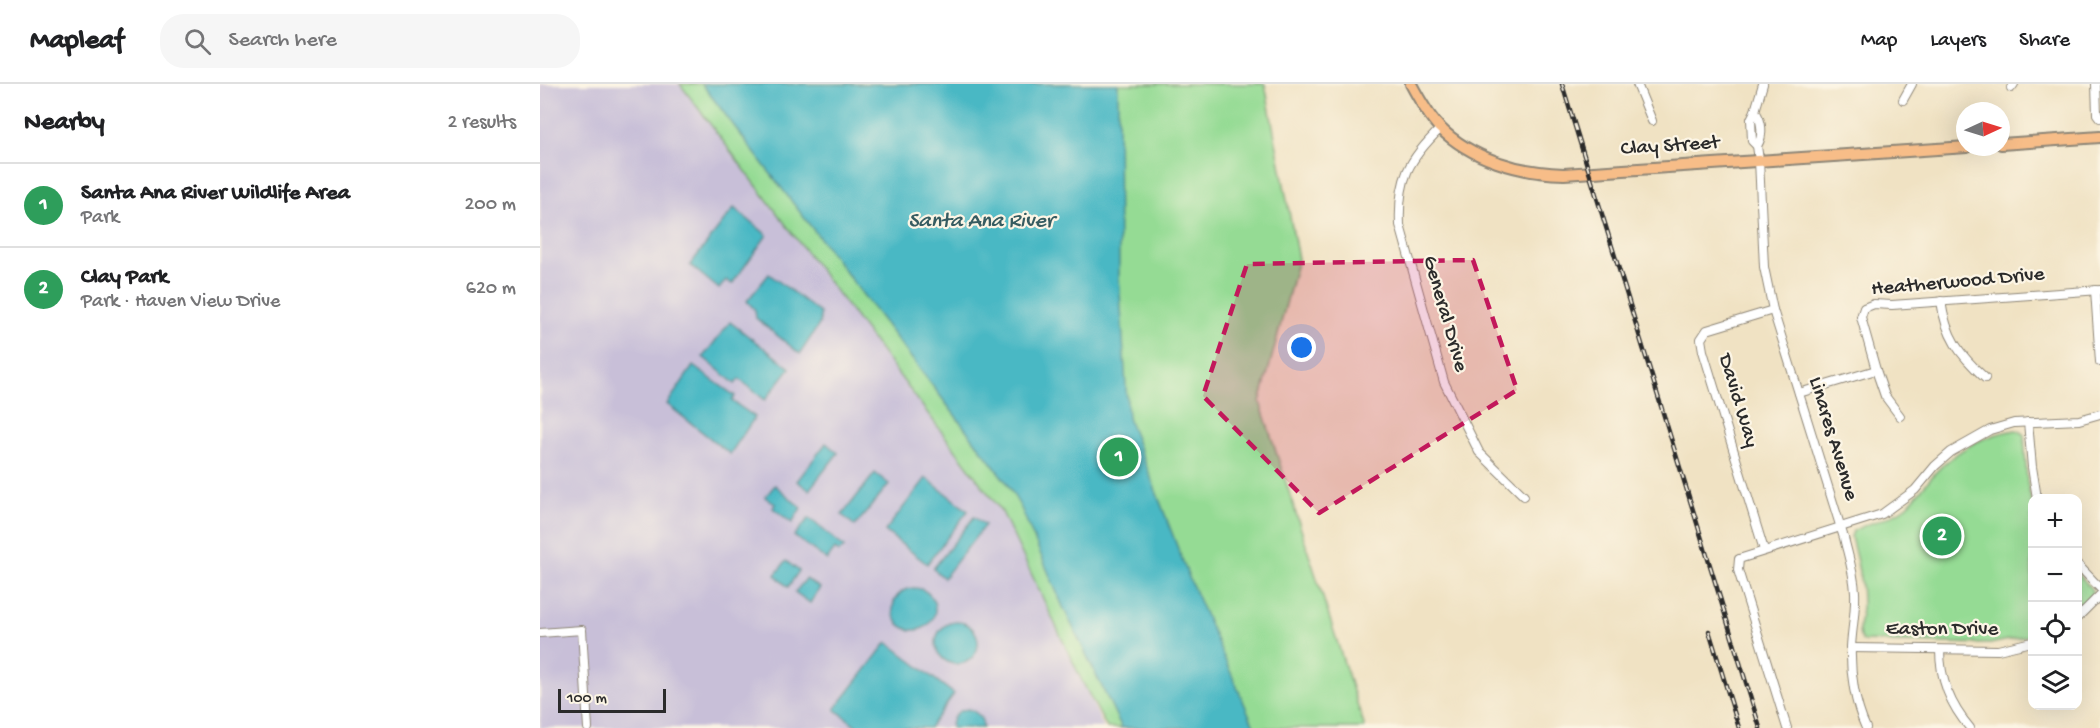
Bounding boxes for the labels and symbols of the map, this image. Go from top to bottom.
north arrow [1956,102,2010,156]
street label: Clay Street [1620,131,1723,163]
water label: Santa Ana River [908,209,1058,235]
street label: General Drive [1416,253,1473,376]
street label: Heatherwood Drive [1870,263,2047,303]
your location [1287,333,1316,362]
street label: David Way [1710,349,1763,451]
street label: Linares Avenue [1801,374,1863,505]
pin: 1 [1100,434,1138,479]
pin: 2 [1922,514,1962,558]
street label: Easton Drive [1886,618,1999,643]
scale bar [558,686,666,714]

